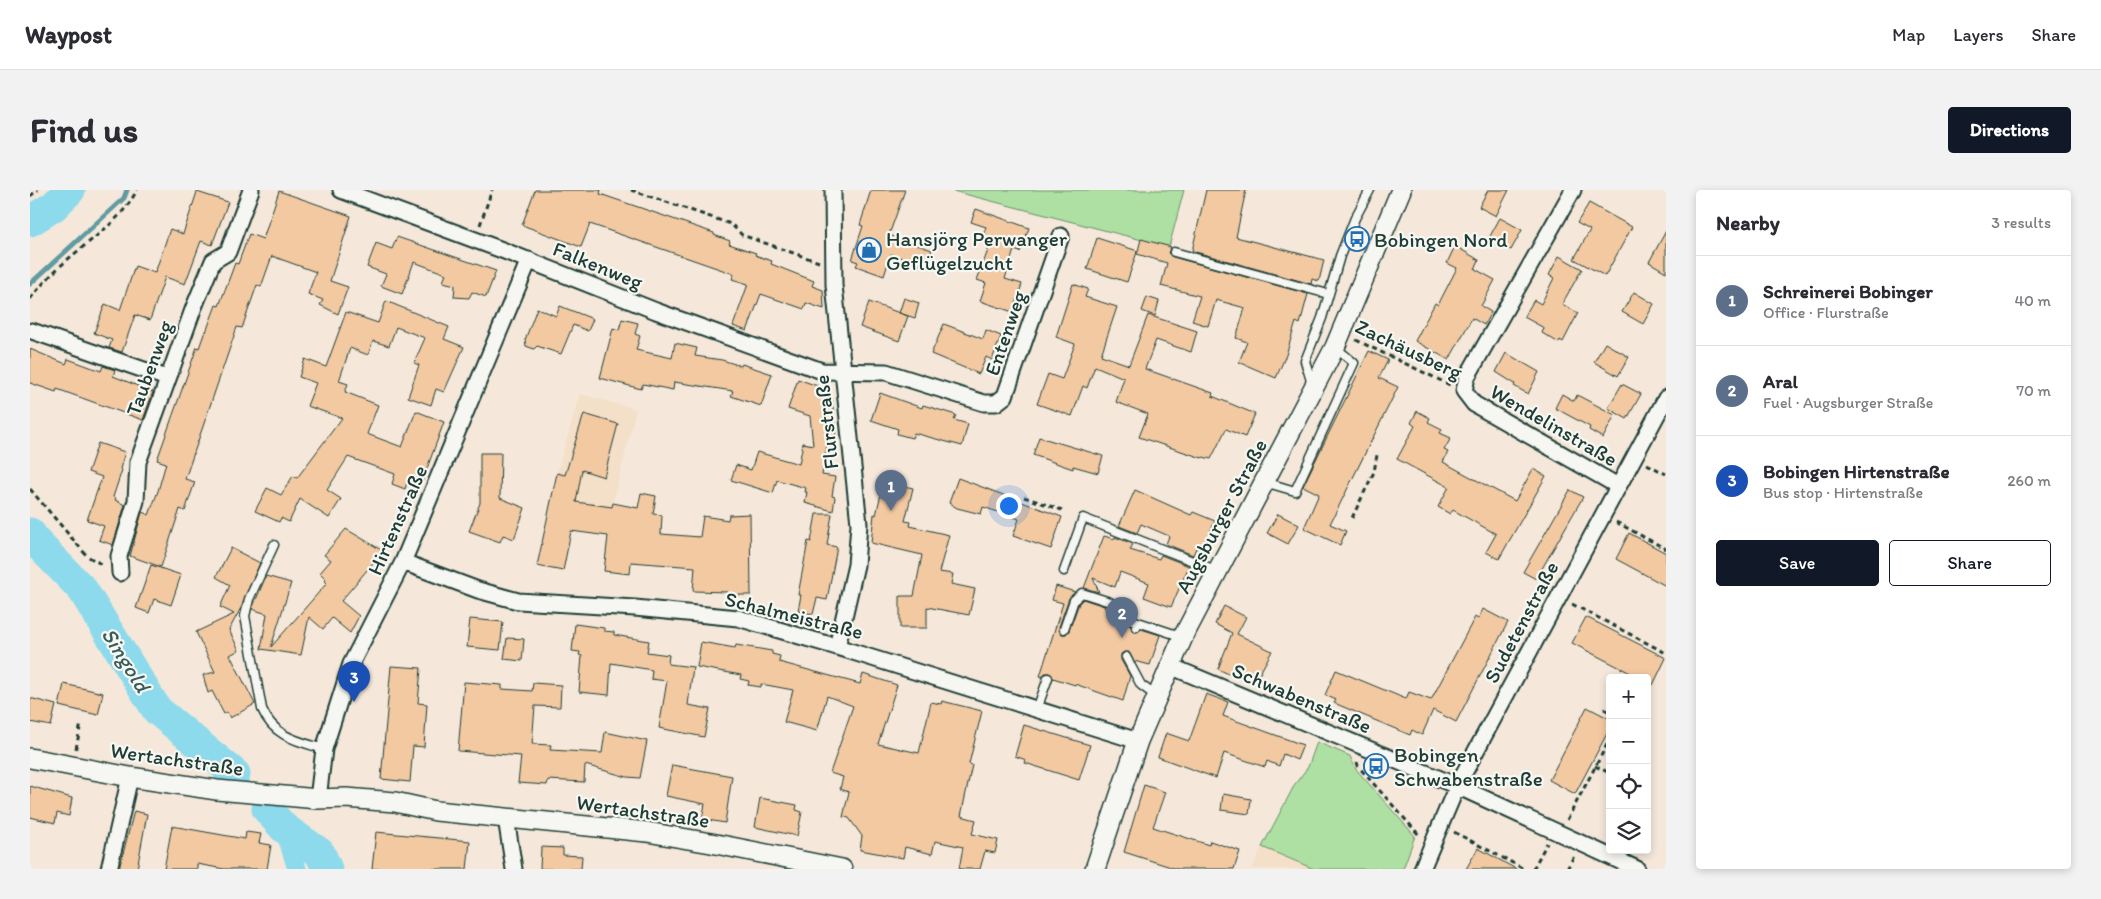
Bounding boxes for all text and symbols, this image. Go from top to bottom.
text: Waypost [25,20,112,49]
text: Map [1892,24,1925,46]
text: Layers [1953,24,2003,46]
text: Share [2031,24,2076,46]
button: Directions [1948,107,2071,153]
text: Find us [30,109,138,151]
text: Nearby [1716,210,1780,235]
text: 3 results [1991,213,2051,232]
place label: Hansjörg Perwanger Geflügelzucht [886,226,1068,275]
bus stop icon: Bobingen Nord [1344,226,1370,252]
place label: Bobingen Nord [1374,227,1508,252]
street label: Falkenweg [549,236,647,294]
shop icon: Hansjörg Perwanger Geflügelzucht [856,237,882,263]
text: Schreinerei Bobinger [1763,280,1933,303]
street label: Entenweg [979,287,1031,379]
text: 1 [1728,291,1736,310]
text: 40 m [2014,291,2051,310]
text: Office · Flurstraße [1763,303,1889,322]
street label: Zachäusberg [1352,313,1467,385]
street label: Taubenweg [120,317,178,419]
text: Aral [1763,370,1798,393]
street label: Flurstraße [809,374,843,470]
street label: Wendelinstraße [1486,378,1622,472]
text: 2 [1728,381,1736,400]
text: 70 m [2016,381,2051,400]
text: Fuel · Augsburger Straße [1763,393,1933,412]
street label: Augsburger Straße [1170,435,1272,597]
text: Bobingen Hirtenstraße [1763,460,1950,483]
street label: Hirtenstraße [362,461,432,579]
pin: 1 [875,470,907,511]
text: 3 [1728,471,1736,490]
text: 260 m [2007,471,2051,490]
text: Bus stop · Hirtenstraße [1763,483,1923,502]
your location [996,493,1022,519]
button: Save [1716,540,1879,586]
button: Share [1889,540,2051,586]
street label: Sudetenstraße [1478,557,1564,687]
street label: Schalmeistraße [722,586,866,644]
pin: 2 [1106,597,1138,638]
water label: Singold [96,623,157,699]
street label: Schwabenstraße [1229,657,1375,739]
pin: 3 [338,661,370,702]
map controls [1606,674,1651,854]
button: + [1606,674,1651,719]
button: − [1606,719,1651,764]
street label: Wertachstraße [109,737,245,781]
place label: Bobingen Schwabenstraße [1394,742,1543,791]
bus stop icon: Bobingen Schwabenstraße [1363,753,1389,779]
button: locate [1606,764,1651,809]
street label: Wertachstraße [575,789,711,833]
button: layers [1606,809,1651,854]

